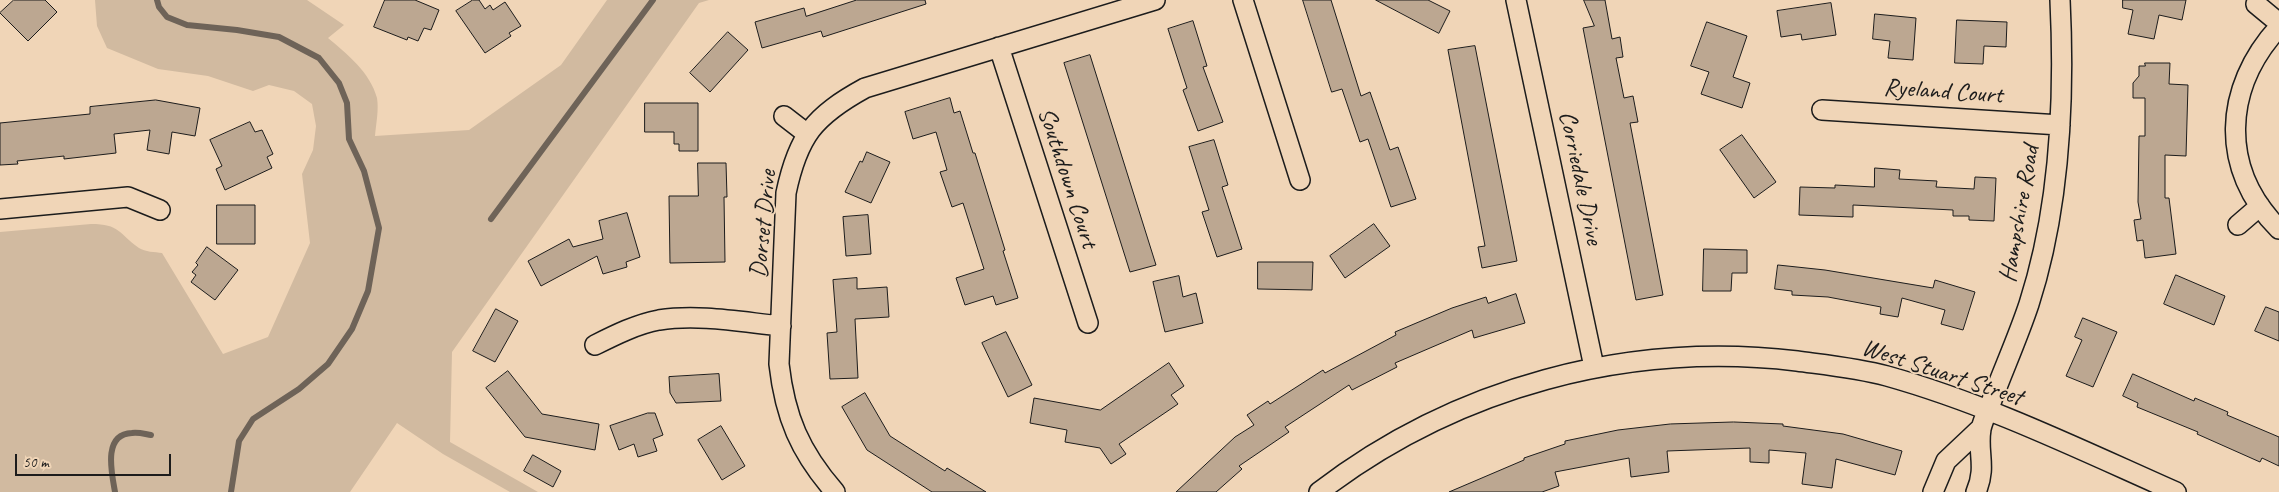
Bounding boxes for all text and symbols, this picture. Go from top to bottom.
street label: Ryeland Court [1883,73,2003,111]
street label: Southdown Court [1030,104,1104,252]
street label: Corriedale Drive [1551,109,1609,247]
street label: Hampshire Road [1993,143,2047,285]
street label: Dorset Drive [744,169,784,279]
street label: West Stuart Street [1858,333,2026,413]
scale bar [18,444,174,476]
text: 50 m [23,453,49,472]

